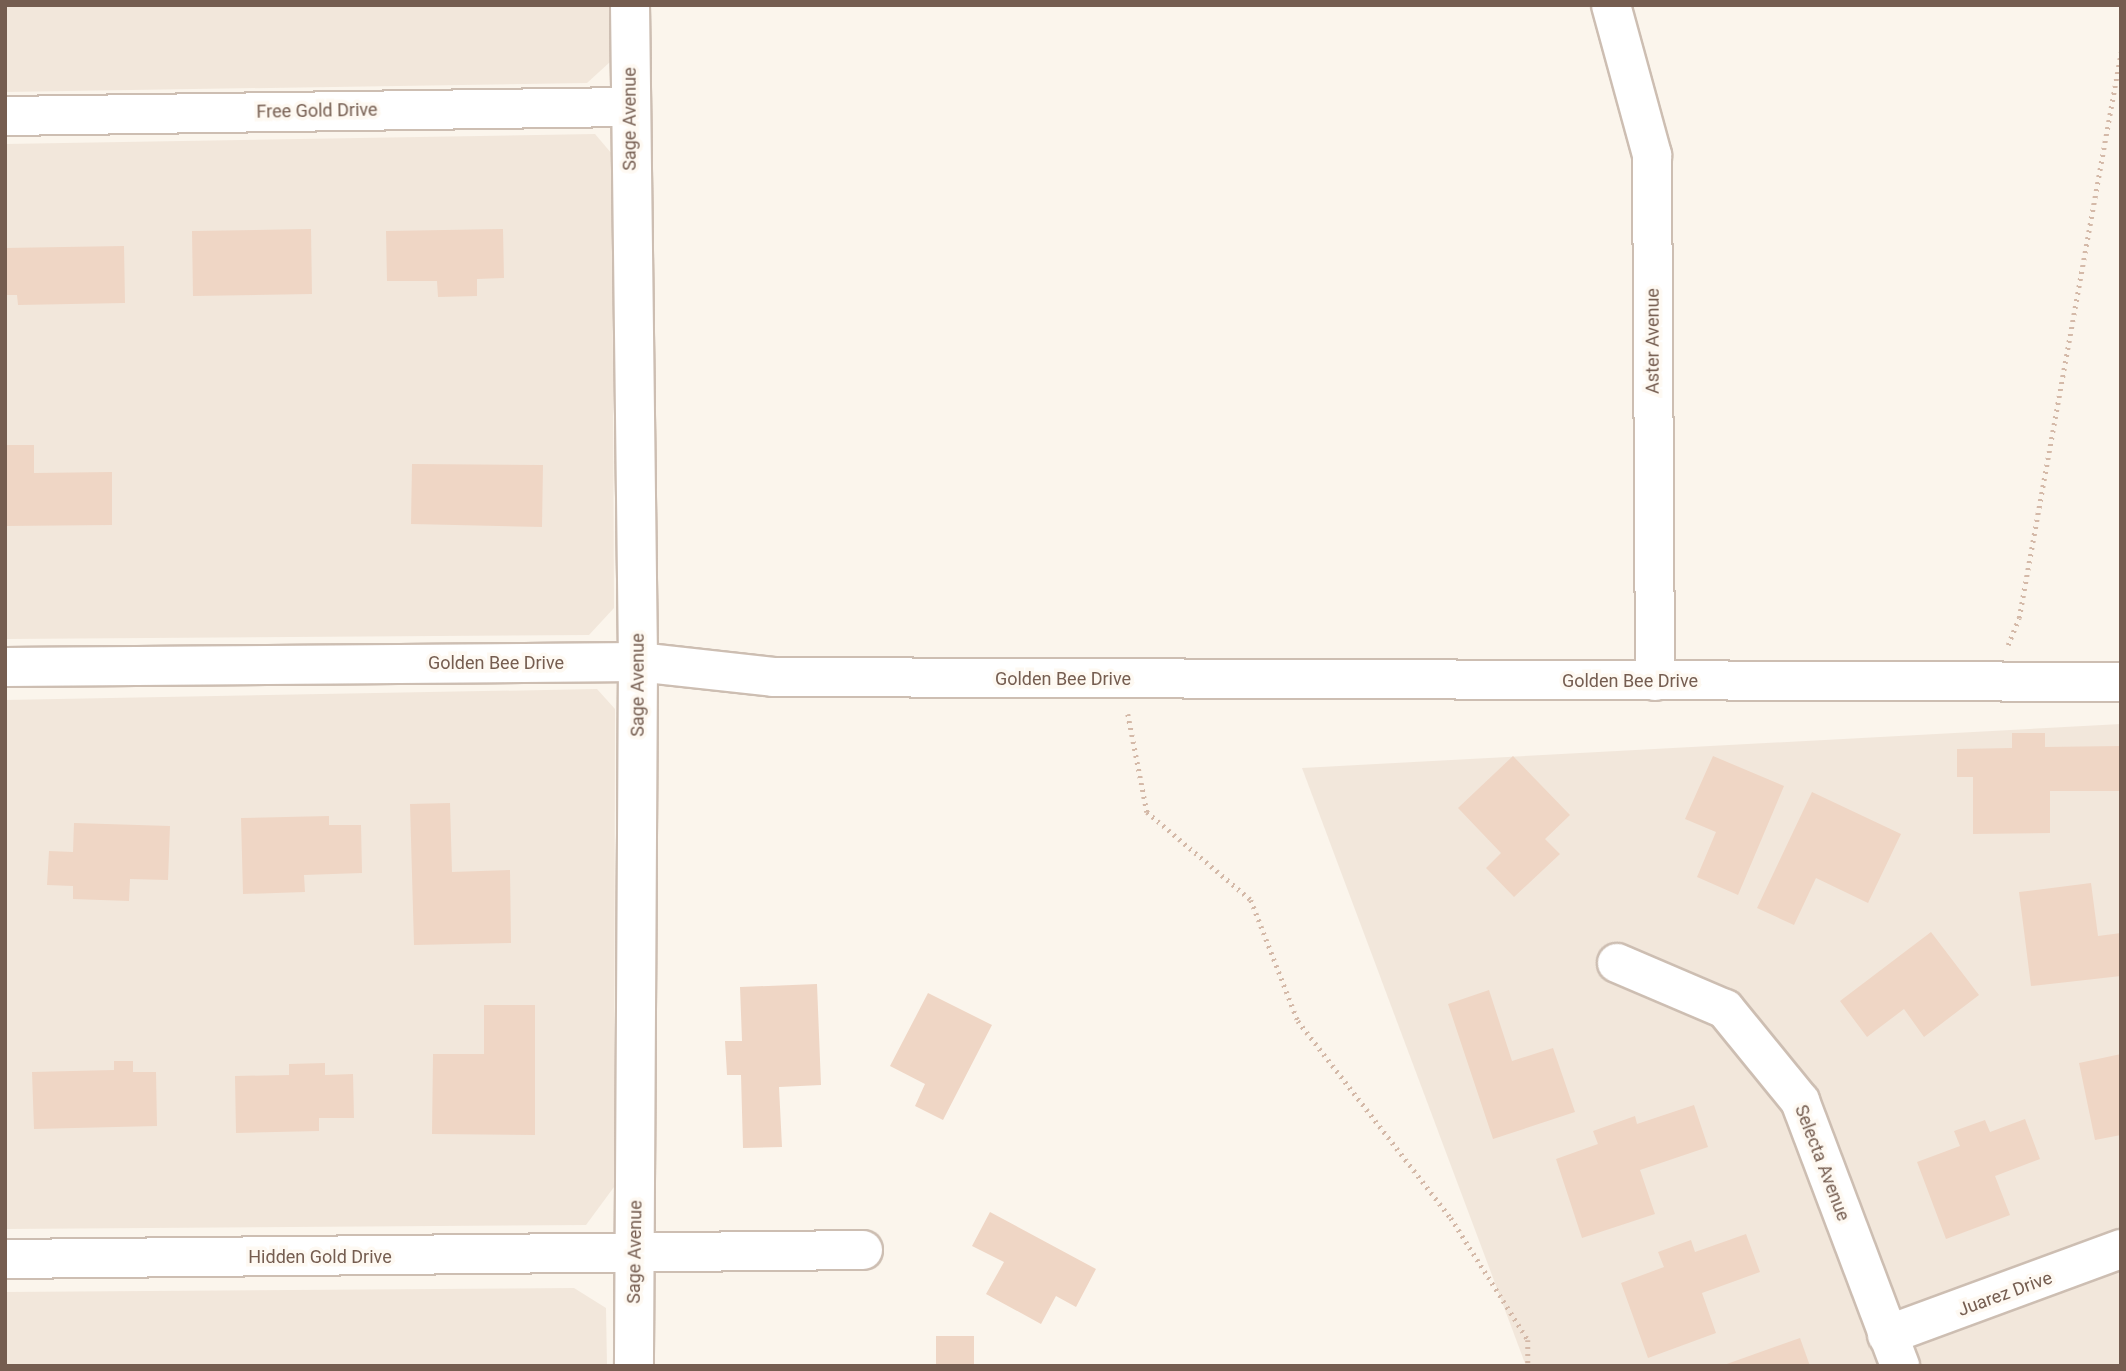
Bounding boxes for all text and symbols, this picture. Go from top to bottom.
street label: Sage Avenue [619,67,641,171]
street label: Free Gold Drive [256,99,378,123]
street label: Aster Avenue [1642,288,1664,394]
street label: Sage Avenue [627,633,649,737]
street label: Golden Bee Drive [428,652,564,674]
street label: Golden Bee Drive [995,668,1131,690]
street label: Golden Bee Drive [1562,670,1698,692]
street label: Selecta Avenue [1790,1102,1854,1224]
street label: Sage Avenue [623,1200,647,1304]
street label: Hidden Gold Drive [248,1246,392,1268]
street label: Juarez Drive [1955,1267,2055,1321]

